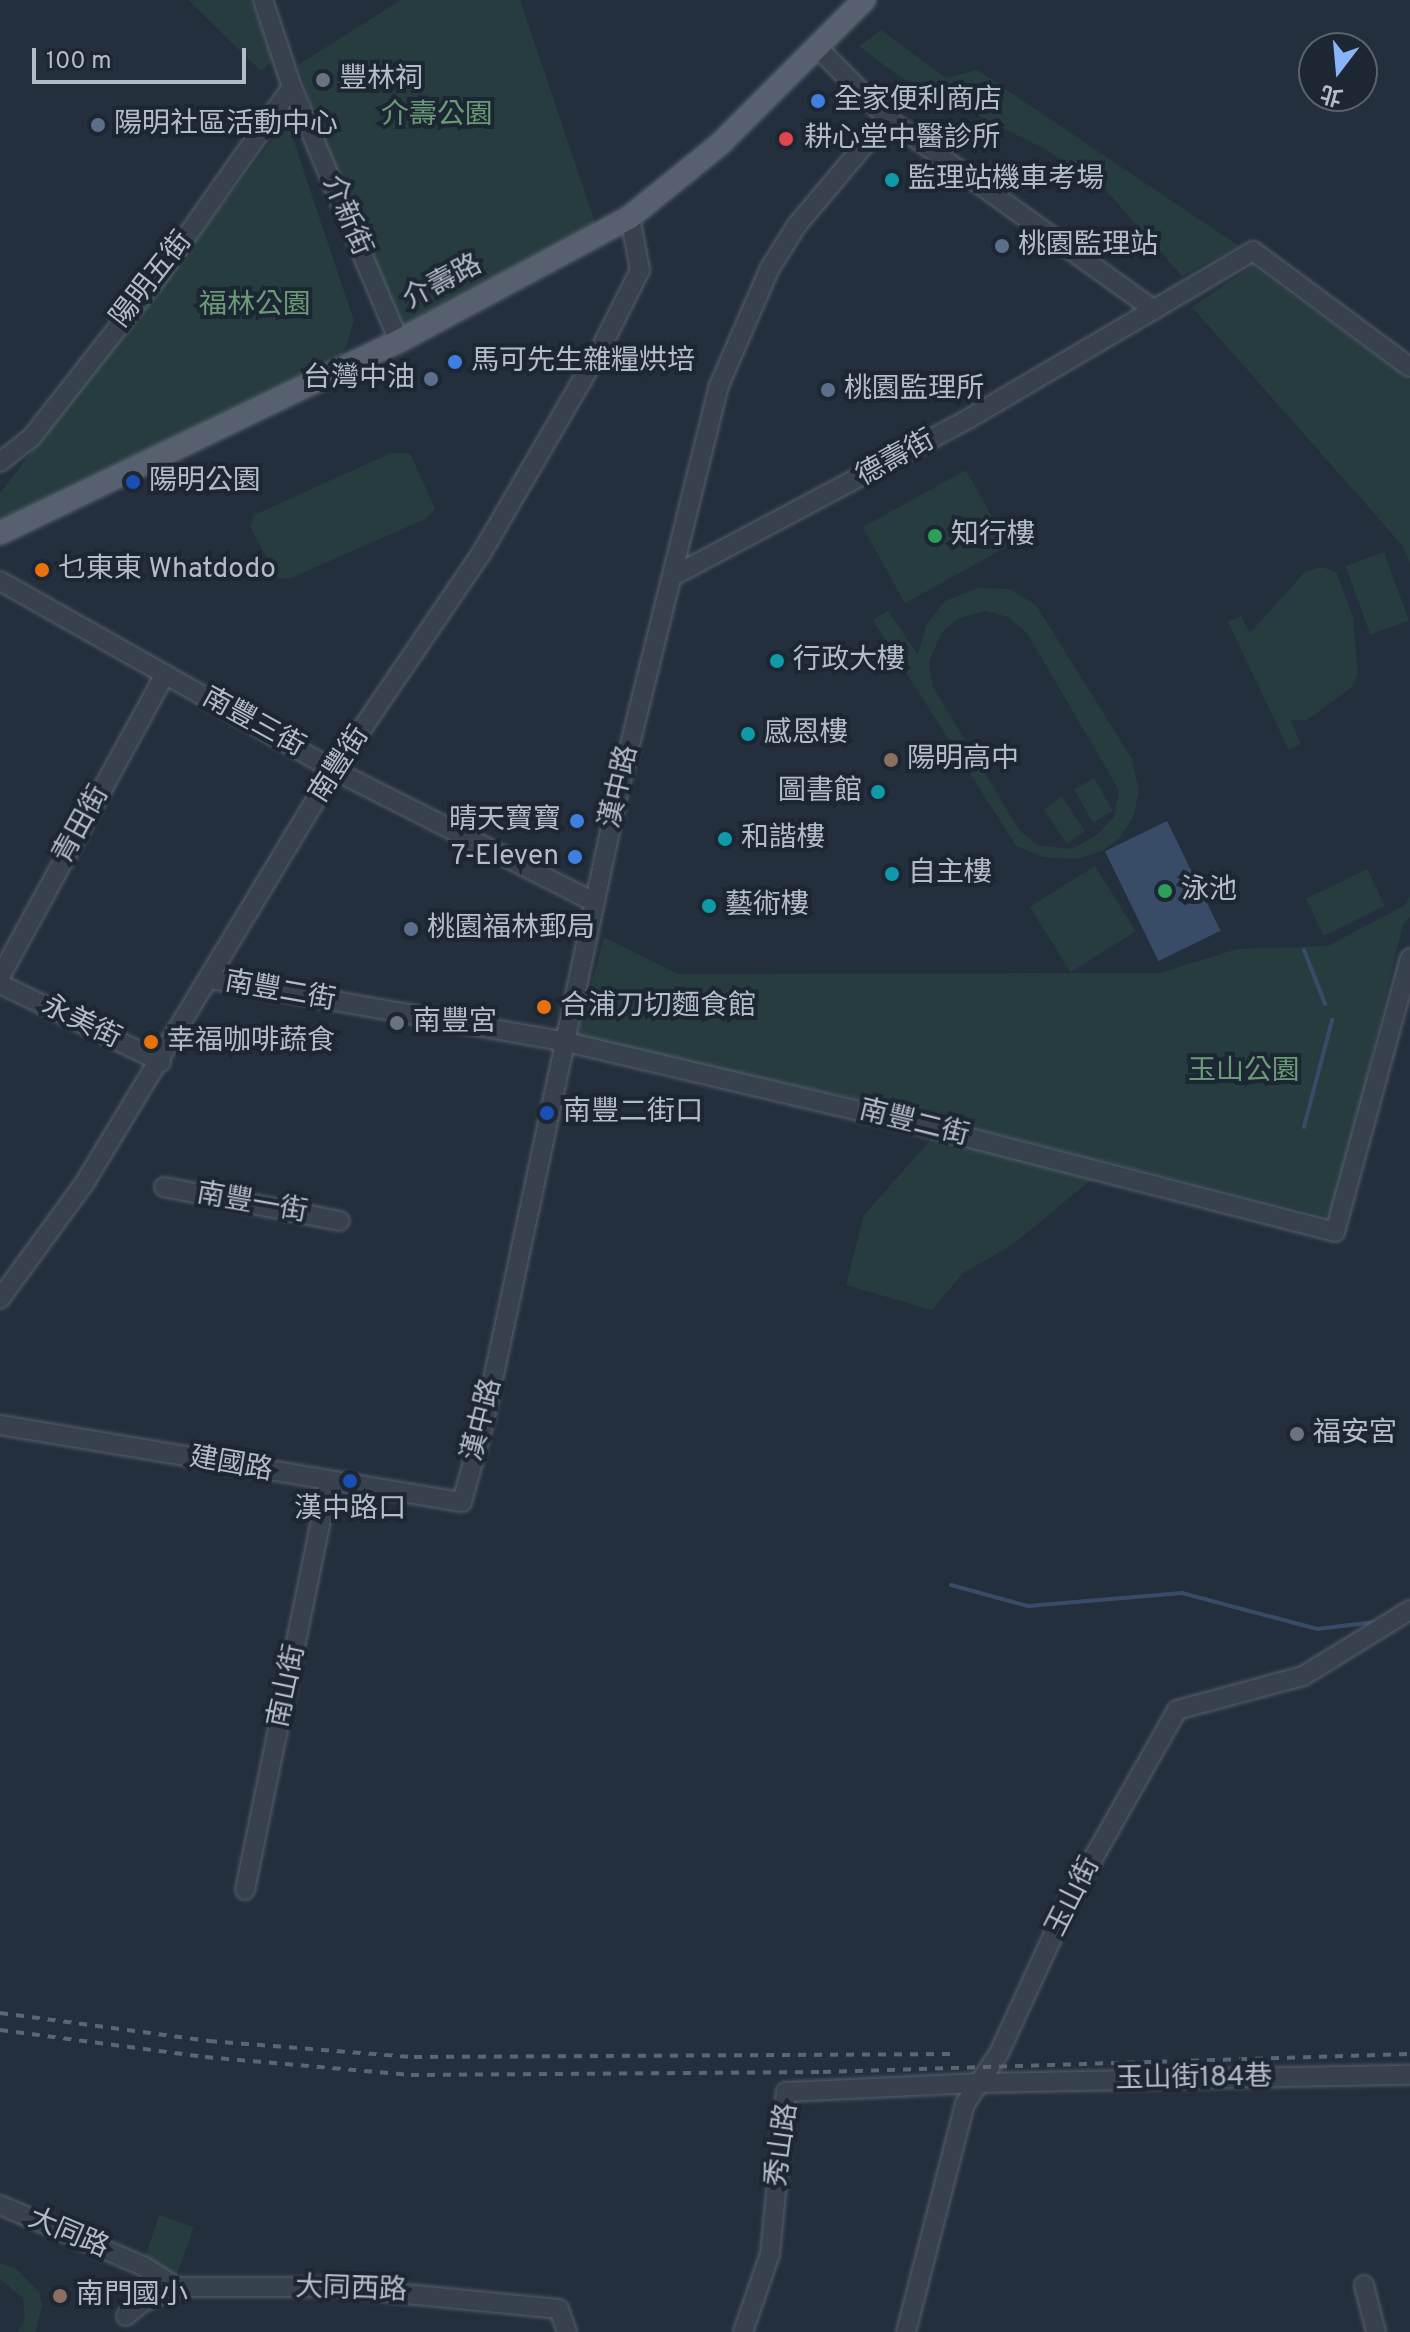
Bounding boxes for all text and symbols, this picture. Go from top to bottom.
scale bar [36,32,250,82]
north arrow [1298,32,1378,112]
text: 100 m [46,47,112,77]
place label: 豐林祠 [339,63,423,97]
marker: 豐林祠 [314,71,332,89]
text: 北 [1318,78,1346,110]
place label: 全家便利商店 [834,84,1002,118]
marker: 全家便利商店 [809,92,827,110]
park label: 介壽公園 [381,99,493,133]
place label: 陽明社區活動中心 [114,108,338,142]
marker: 陽明社區活動中心 [89,116,107,134]
place label: 耕心堂中醫診所 [804,122,1000,156]
marker: 耕心堂中醫診所 [775,128,797,150]
place label: 監理站機車考場 [908,163,1104,197]
street label: 介新街 [314,171,378,261]
marker: 監理站機車考場 [883,171,901,189]
street label: 陽明五街 [104,226,200,334]
place label: 桃園監理站 [1018,229,1158,263]
marker: 桃園監理站 [993,237,1011,255]
street label: 介壽路 [398,248,488,318]
park label: 福林公園 [199,289,311,323]
place label: 馬可先生雜糧烘培 [471,345,695,379]
marker: 馬可先生雜糧烘培 [446,353,464,371]
place label: 台灣中油 [303,362,415,396]
marker: 台灣中油 [422,370,440,388]
place label: 桃園監理所 [844,373,984,407]
marker: 桃園監理所 [819,381,837,399]
street label: 德壽街 [851,424,941,494]
place label: 陽明公園 [149,465,261,499]
marker: 陽明公園 [124,473,142,491]
place label: 知行樓 [951,519,1035,553]
marker: 知行樓 [926,527,944,545]
place label: 乜東東 Whatdodo [58,553,276,587]
marker: 乜東東 Whatdodo [33,561,51,579]
place label: 行政大樓 [793,644,905,678]
marker: 行政大樓 [768,652,786,670]
street label: 南豐三街 [196,681,310,765]
place label: 感恩樓 [764,717,848,751]
street label: 南豐街 [303,721,377,809]
marker: 感恩樓 [739,725,757,743]
street label: 漢中路 [594,742,646,832]
place label: 陽明高中 [907,743,1019,777]
marker: 陽明高中 [882,751,900,769]
place label: 圖書館 [778,775,862,809]
street label: 青田街 [47,780,117,870]
marker: 圖書館 [869,783,887,801]
place label: 晴天寶寶 [449,804,561,838]
marker: 晴天寶寶 [568,812,586,830]
place label: 和諧樓 [741,822,825,856]
marker: 和諧樓 [716,830,734,848]
place label: 7-Eleven [451,840,559,874]
marker: 7-Eleven [566,848,584,866]
place label: 自主樓 [908,857,992,891]
marker: 自主樓 [883,865,901,883]
place label: 泳池 [1181,874,1237,908]
marker: 泳池 [1156,882,1174,900]
place label: 藝術樓 [725,889,809,923]
marker: 藝術樓 [700,897,718,915]
place label: 桃園福林郵局 [427,912,595,946]
marker: 桃園福林郵局 [402,920,420,938]
street label: 南豐二街 [222,966,338,1018]
street label: 永美街 [36,989,126,1057]
place label: 合浦刀切麵食館 [560,990,756,1024]
marker: 合浦刀切麵食館 [535,998,553,1016]
place label: 南豐宮 [413,1006,497,1040]
marker: 南豐宮 [388,1014,406,1032]
place label: 幸福咖啡蔬食 [167,1025,335,1059]
marker: 幸福咖啡蔬食 [142,1033,160,1051]
park label: 玉山公園 [1188,1055,1300,1089]
street label: 南豐二街 [856,1094,972,1154]
place label: 南豐二街口 [563,1096,703,1130]
marker: 南豐二街口 [538,1104,556,1122]
street label: 南豐一街 [194,1178,310,1230]
street label: 漢中路 [457,1375,509,1465]
place label: 福安宮 [1313,1417,1397,1451]
marker: 福安宮 [1288,1425,1306,1443]
street label: 建國路 [187,1441,275,1489]
marker: 漢中路口 [341,1472,359,1490]
place label: 漢中路口 [294,1493,406,1527]
street label: 南山街 [263,1641,313,1731]
street label: 玉山街 [1040,1852,1108,1942]
street label: 玉山街184巷 [1115,2061,1273,2097]
street label: 秀山路 [761,2101,805,2189]
street label: 大同路 [23,2202,113,2266]
street label: 大同西路 [294,2271,408,2309]
place label: 南門國小 [76,2279,188,2313]
marker: 南門國小 [51,2287,69,2305]

